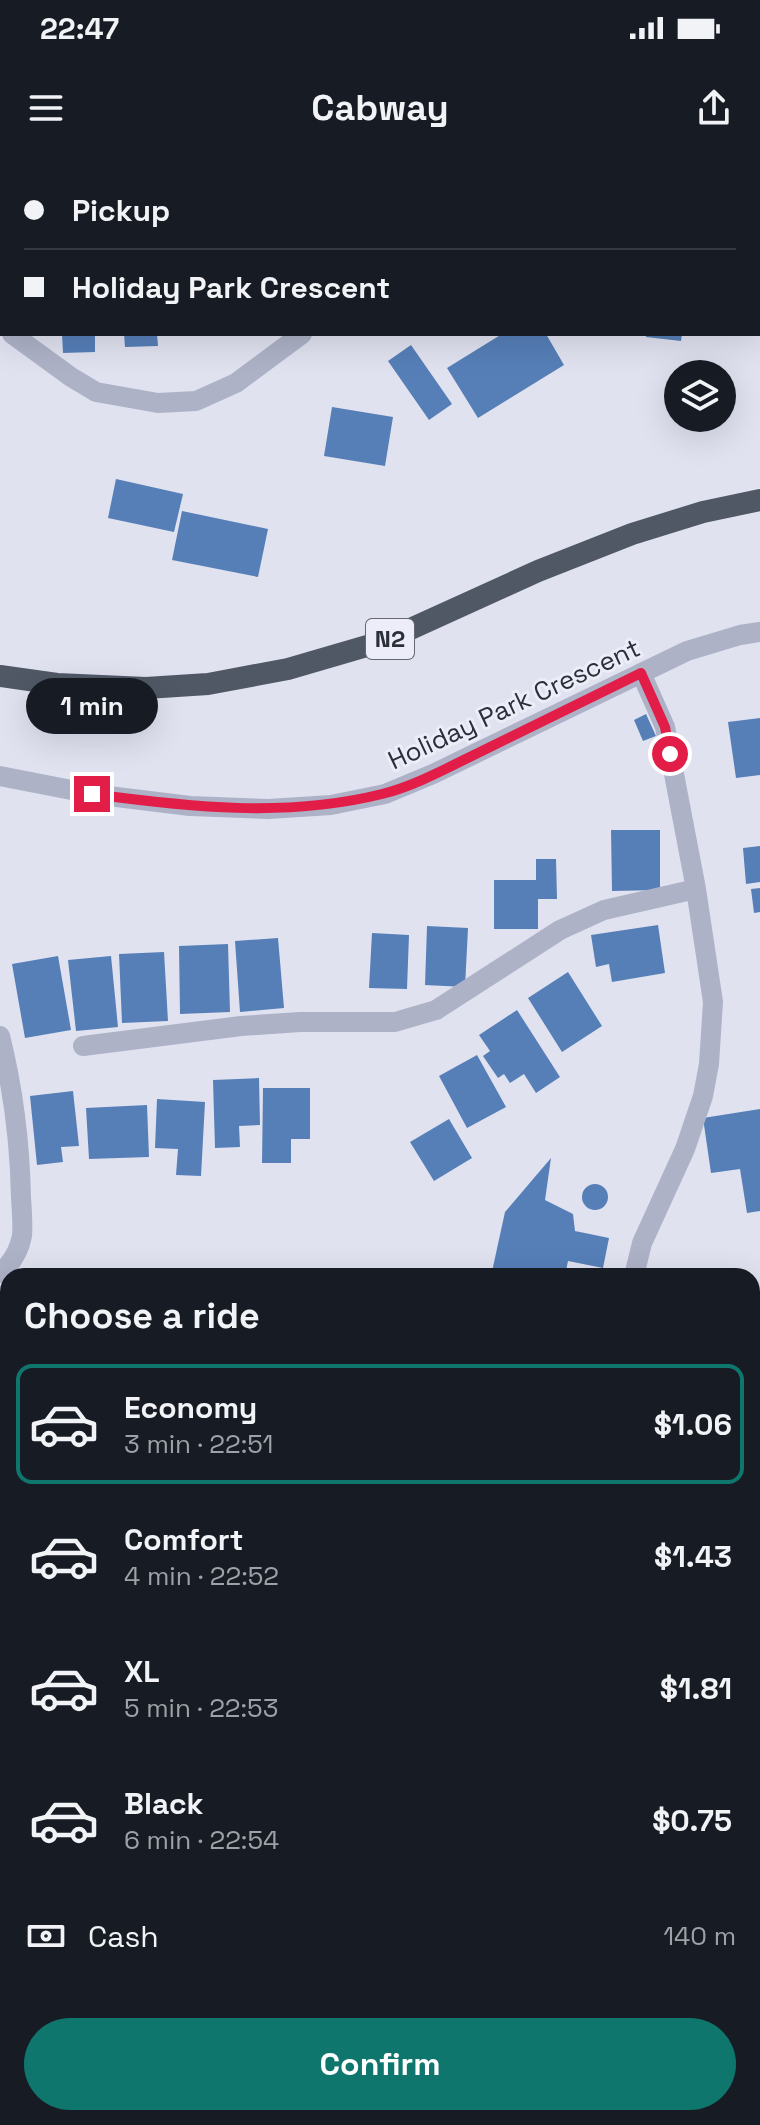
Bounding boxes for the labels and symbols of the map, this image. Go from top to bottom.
road number: N2 [366,619,414,659]
street label: Holiday Park Crescent [383,631,645,777]
callout: 1 min [26,678,158,734]
route start [652,736,688,772]
route end [74,776,110,812]

